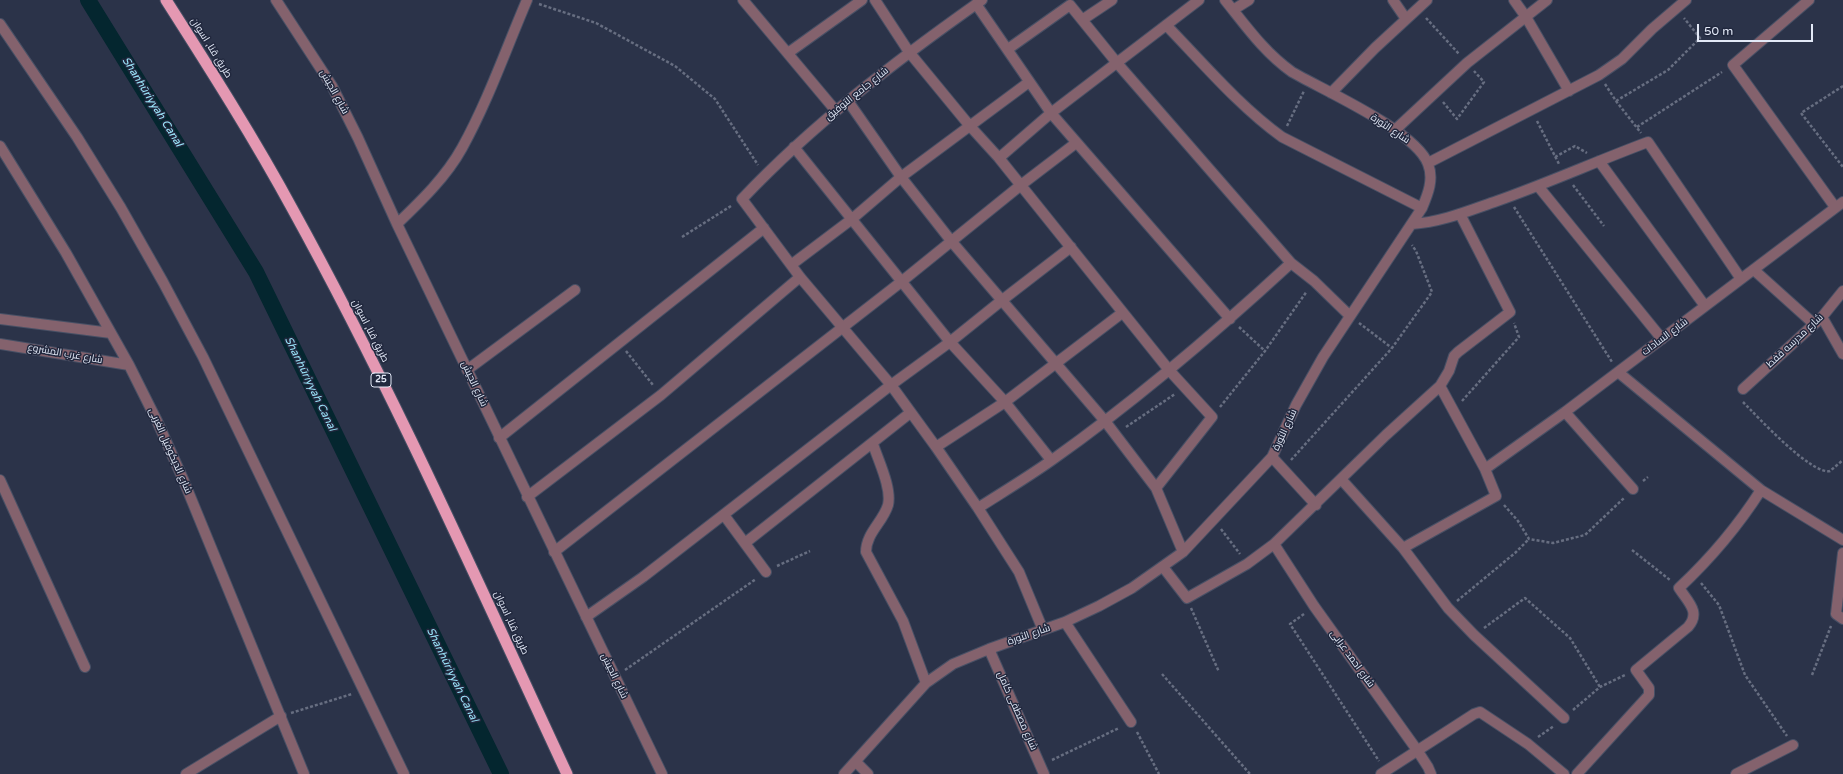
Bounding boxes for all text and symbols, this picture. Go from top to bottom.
street label: طريق قنا, اسوان [188,16,234,80]
scale bar [1699,16,1815,42]
text: 50 m [1704,24,1733,38]
water label: Shanhūriyyah Canal [119,55,185,149]
street label: شارع جامع التوفيق [823,65,891,123]
street label: شارع الجيش [317,68,351,116]
street label: شارع الثورة [1368,112,1412,146]
street label: طريق قنا, اسوان [349,298,391,364]
street label: شارع مدرسه قفط [1764,312,1826,370]
street label: شارع السادات [1640,316,1690,358]
water label: Shanhūriyyah Canal [281,335,339,433]
street label: شارع غرب المشروع [27,341,103,367]
street label: شارع الجيش [458,359,490,409]
road number: 25 [371,373,391,387]
street label: شارع الديكوفيل الغربى [146,406,194,496]
street label: شارع الثورة [1270,407,1300,453]
street label: طريق قنا, اسوان [491,589,531,657]
street label: شارع الثورة [1006,622,1052,648]
water label: Shanhūriyyah Canal [423,626,481,724]
street label: شارع احمد عرابى [1327,628,1377,690]
street label: شارع الجيش [598,651,630,701]
street label: شارع مصطفى كامل [994,670,1040,752]

